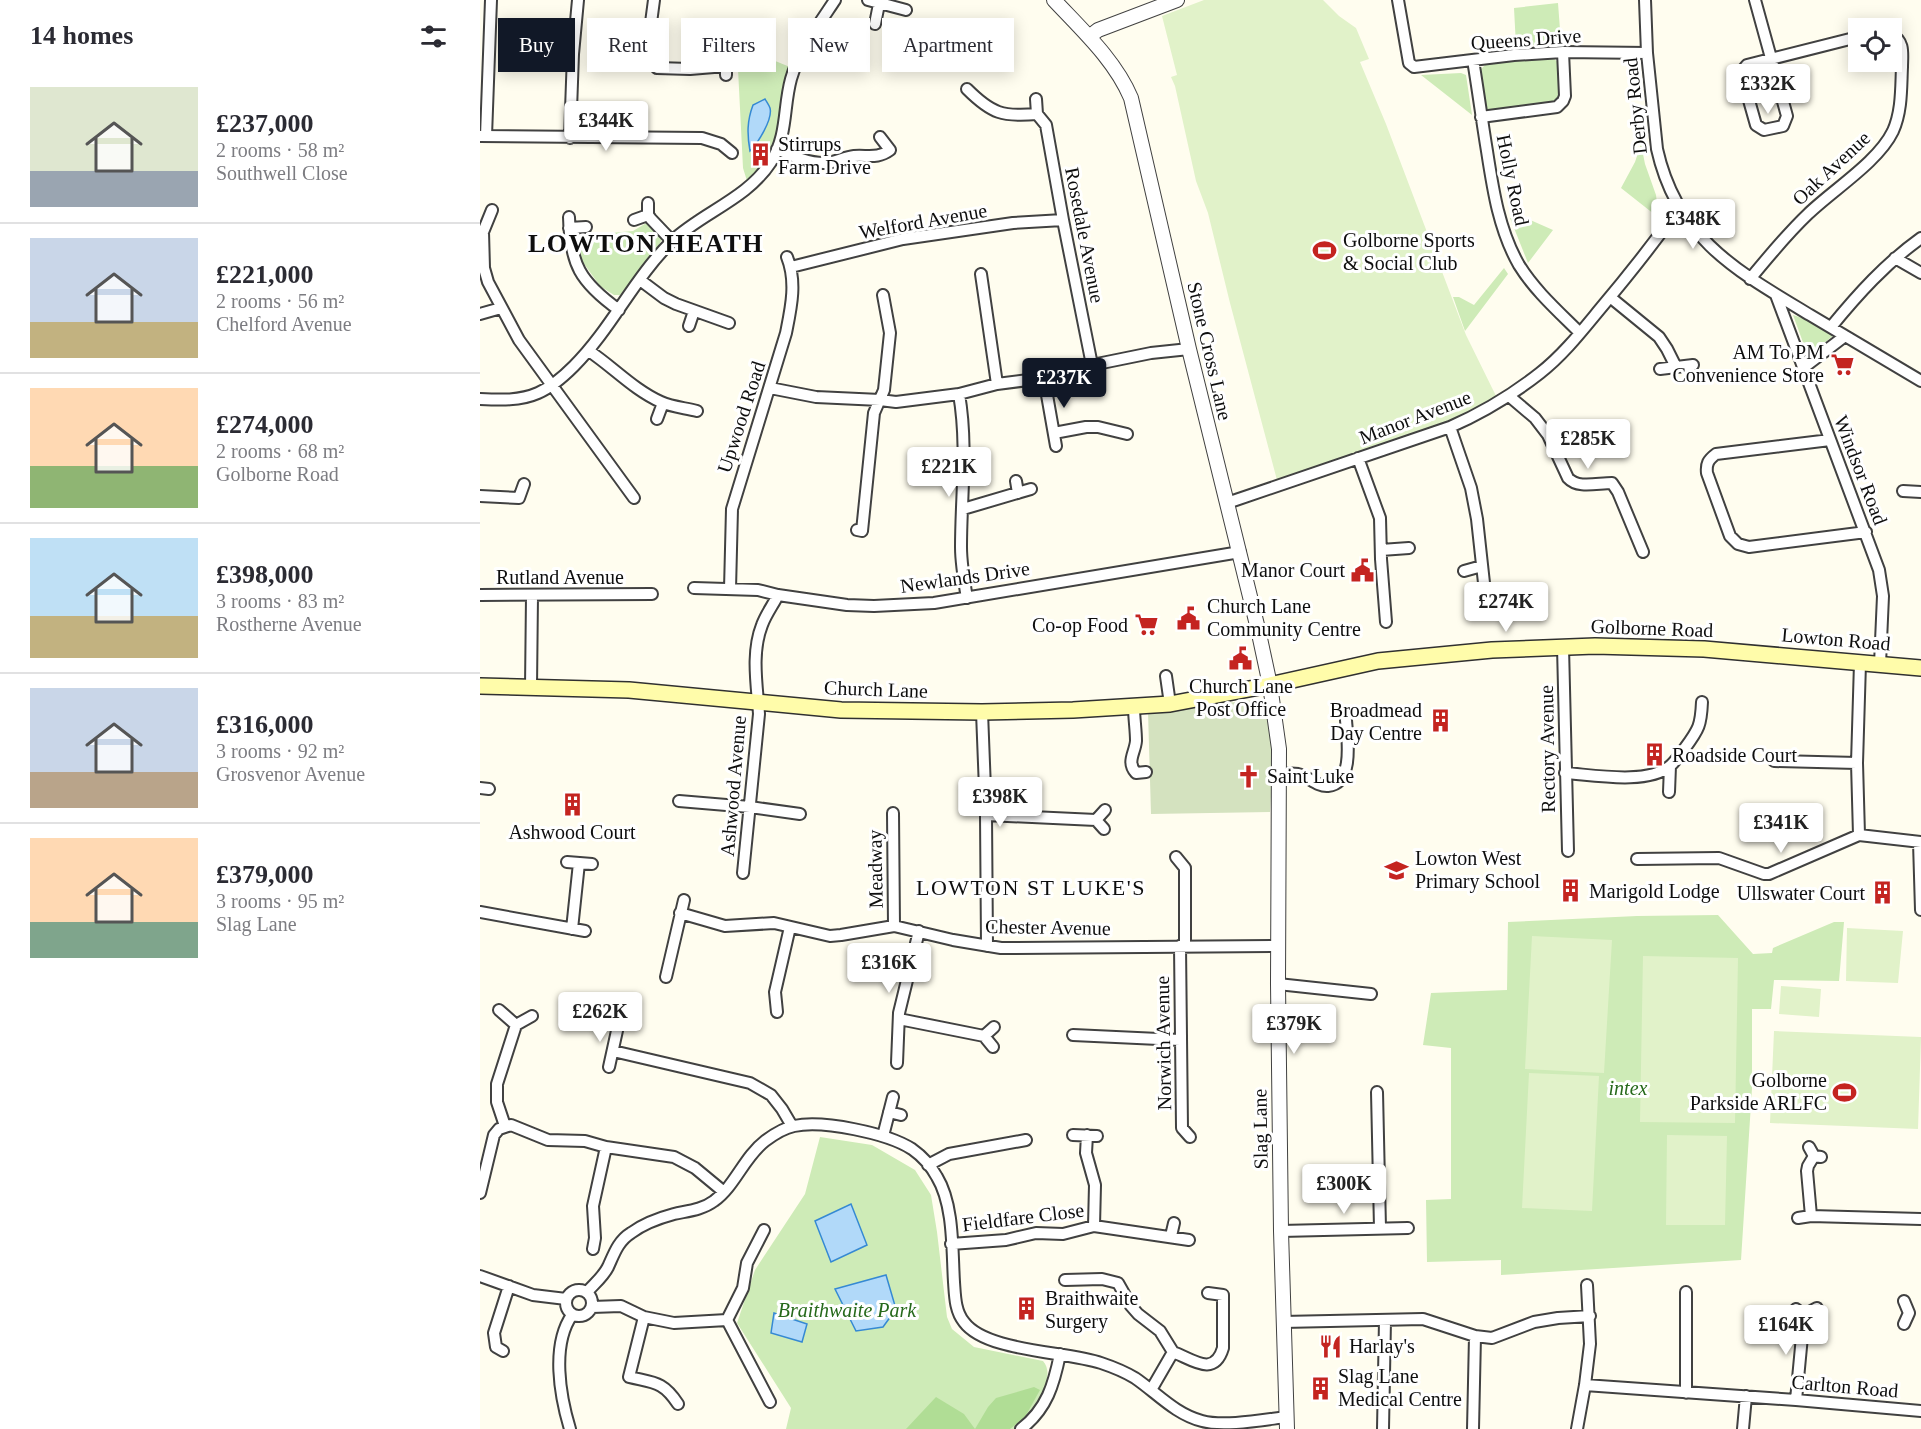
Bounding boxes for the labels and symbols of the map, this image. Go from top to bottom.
street label: Queens Drive [1470,24,1582,54]
street label: Derby Road [1619,56,1652,155]
pin: £332K [1726,64,1810,115]
pin: £344K [564,101,648,152]
street label: Oak Avenue [1788,126,1874,209]
street label: Holly Road [1492,132,1533,228]
place label: Stirrups Farm Drive [778,133,871,178]
building icon: Stirrups Farm Drive [747,142,773,168]
street label: Rosedale Avenue [1061,165,1109,305]
street label: Welford Avenue [857,199,989,243]
pin: £348K [1651,199,1735,250]
district label: LOWTON HEATH [528,229,764,258]
place label: Golborne Sports & Social Club [1343,229,1475,274]
sports icon: Golborne Sports & Social Club [1312,238,1338,264]
street label: Stone Cross Lane [1183,280,1237,422]
place label: AM To PM Convenience Store [1672,341,1824,386]
supermarket icon: AM To PM Convenience Store [1829,351,1855,377]
street label: Upwood Road [713,358,770,476]
pin: £237K [1022,358,1106,409]
street label: Manor Avenue [1356,386,1474,448]
street label: Windsor Road [1830,412,1892,528]
pin: £285K [1546,419,1630,470]
pin: £221K [907,447,991,498]
street label: Newlands Drive [899,557,1031,597]
public building icon: Manor Court [1350,557,1376,583]
place label: Manor Court [1241,559,1345,581]
street label: Rutland Avenue [496,566,624,588]
pin: £274K [1464,582,1548,633]
place label: Church Lane Community Centre [1207,595,1361,641]
public building icon: Church Lane Community Centre [1176,605,1202,631]
supermarket icon: Co-op Food [1133,612,1159,638]
place label: Co-op Food [1032,614,1128,637]
street label: Golborne Road [1590,615,1714,641]
street label: Lowton Road [1781,623,1891,655]
public building icon: Church Lane Post Office [1228,645,1254,671]
place label: Church Lane Post Office [1189,675,1293,720]
street label: Church Lane [824,676,928,702]
street label: Rectory Avenue [1535,685,1560,813]
place label: Broadmead Day Centre [1330,699,1422,745]
building icon: Broadmead Day Centre [1427,708,1453,734]
street label: Ashwood Avenue [716,715,750,857]
building icon: Roadside Court [1641,742,1667,768]
place label: Roadside Court [1672,744,1797,766]
church icon: Saint Luke [1236,763,1262,789]
place label: Saint Luke [1267,765,1354,787]
pin: £398K [958,777,1042,828]
building icon: Ashwood Court [559,792,585,818]
pin: £341K [1739,803,1823,854]
place label: Ashwood Court [508,821,636,843]
street label: Meadway [863,829,888,909]
place label: Lowton West Primary School [1415,847,1540,893]
school or university icon: Lowton West Primary School [1384,857,1410,883]
district label: LOWTON ST LUKE'S [916,875,1146,900]
building icon: Marigold Lodge [1558,878,1584,904]
place label: Marigold Lodge [1589,880,1720,903]
building icon: Ullswater Court [1870,880,1896,906]
place label: Ullswater Court [1737,882,1865,904]
street label: Chester Avenue [985,915,1111,939]
pin: £316K [847,943,931,994]
street label: Norwich Avenue [1151,975,1175,1110]
pin: £262K [558,992,642,1043]
pin: £379K [1252,1004,1336,1055]
place label: Golborne Parkside ARLFC [1690,1069,1827,1114]
park label: intex [1609,1077,1648,1099]
sports icon: Golborne Parkside ARLFC [1832,1079,1858,1105]
street label: Slag Lane [1248,1088,1273,1169]
pin: £300K [1302,1164,1386,1215]
street label: Fieldfare Close [961,1199,1085,1235]
place label: Braithwaite Surgery [1045,1287,1138,1333]
building icon: Braithwaite Surgery [1014,1296,1040,1322]
park label: Braithwaite Park [778,1299,917,1321]
pin: £164K [1744,1305,1828,1356]
restaurant icon: Harlay's [1318,1333,1344,1359]
place label: Harlay's [1349,1335,1415,1358]
place label: Slag Lane Medical Centre [1338,1365,1462,1410]
street label: Carlton Road [1791,1370,1899,1402]
building icon: Slag Lane Medical Centre [1307,1375,1333,1401]

